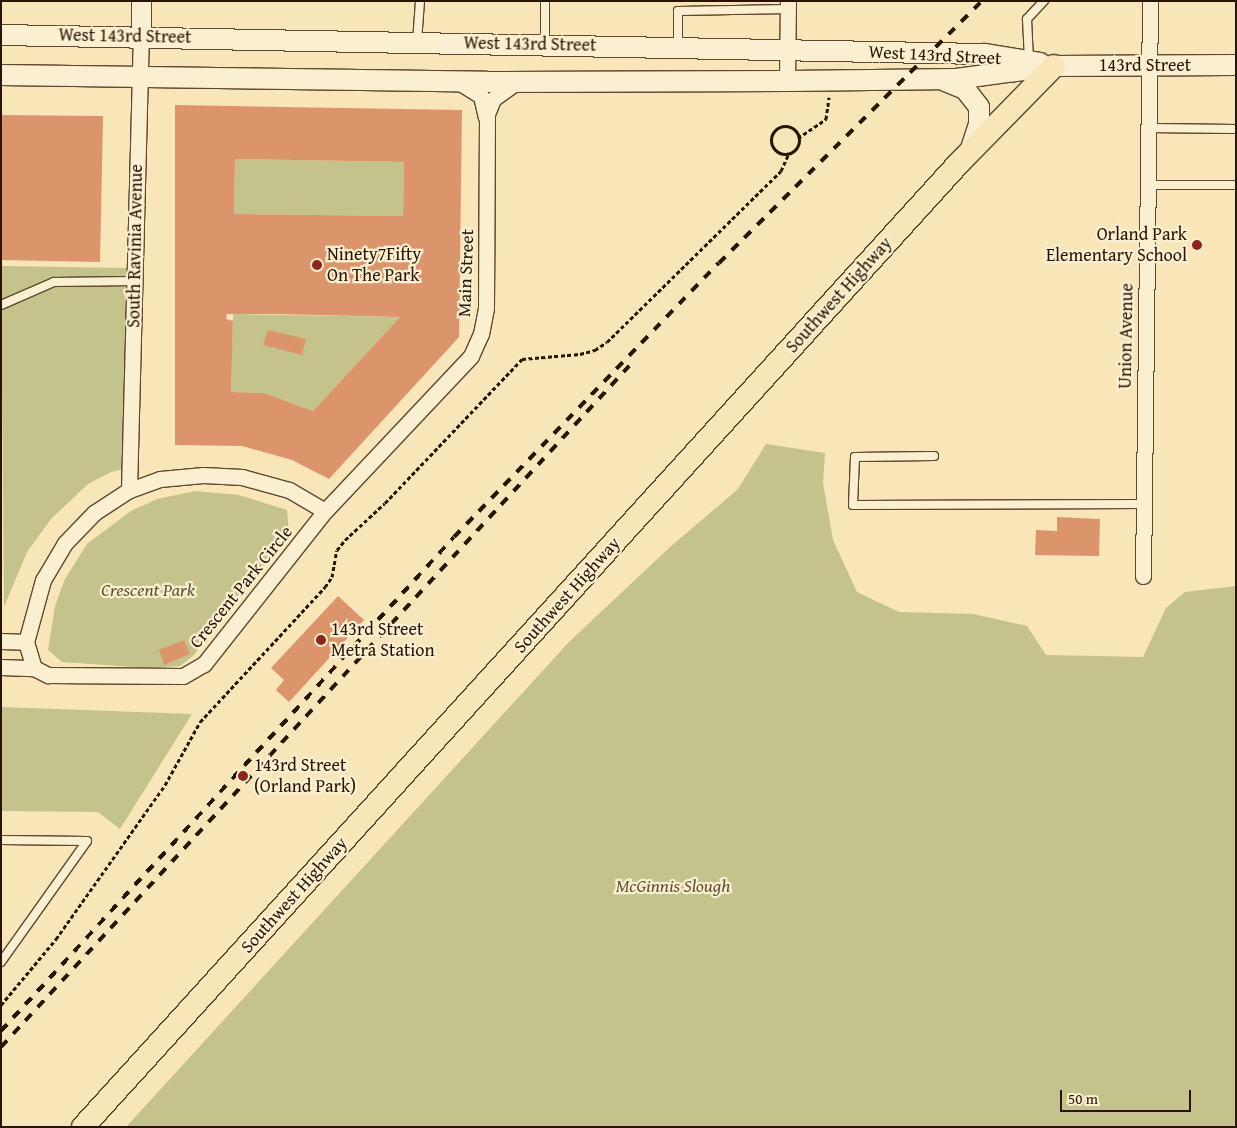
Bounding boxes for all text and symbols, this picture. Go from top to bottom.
street label: West 143rd Street [58,24,192,48]
street label: West 143rd Street [463,32,597,56]
street label: West 143rd Street [868,41,1002,69]
street label: 143rd Street [1099,54,1191,76]
street label: South Ravinia Avenue [123,164,147,328]
place label: Orland Park Elementary School [1046,224,1187,266]
street label: Main Street [454,229,478,317]
street label: Southwest Highway [781,233,897,357]
marker: Orland Park Elementary School [1191,239,1203,251]
place label: Ninety7Fifty On The Park [327,244,421,286]
marker: Ninety7Fifty On The Park [311,259,323,271]
street label: Union Avenue [1114,283,1138,389]
street label: Crescent Park Circle [185,521,297,653]
street label: Southwest Highway [509,533,625,657]
park label: Crescent Park [101,579,195,601]
place label: 143rd Street Metra Station [331,619,435,662]
marker: 143rd Street Metra Station [315,634,327,646]
place label: 143rd Street (Orland Park) [254,755,356,798]
marker: 143rd Street (Orland Park) [236,769,250,783]
street label: Southwest Highway [236,833,352,957]
park label: McGinnis Slough [616,875,730,897]
scale bar [1062,1080,1193,1112]
text: 50 m [1068,1088,1098,1109]

